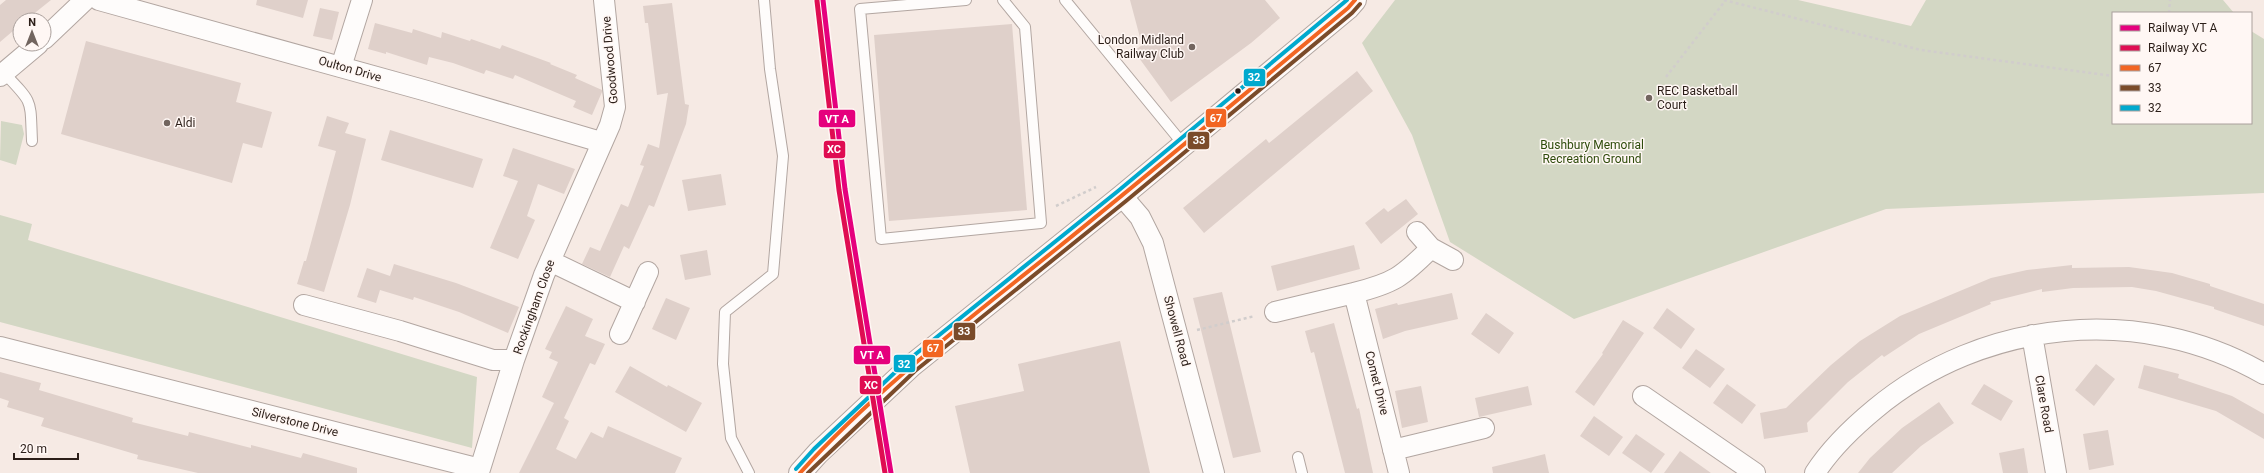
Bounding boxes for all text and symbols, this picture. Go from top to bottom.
north arrow [12,12,52,52]
legend [2112,12,2252,124]
text: N [28,16,36,29]
street label: Goodwood Drive [599,16,621,104]
text: Railway VT A [2148,21,2217,35]
place label: London Midland Railway Club [1098,33,1184,61]
text: Railway XC [2148,41,2207,55]
marker: London Midland Railway Club [1187,42,1197,52]
street label: Oulton Drive [317,53,383,85]
text: 67 [2148,61,2162,75]
line badge: 32 [1243,68,1266,87]
text: 32 [1248,71,1260,84]
text: 33 [2148,81,2162,95]
place label: REC Basketball Court [1657,84,1738,112]
unlabelled marker [1233,86,1243,96]
marker: REC Basketball Court [1644,93,1654,103]
text: 32 [2148,101,2162,115]
line badge: 67 [1205,108,1227,128]
line badge: VT A [818,109,856,128]
text: 67 [1210,112,1222,125]
text: VT A [825,113,850,126]
place label: Aldi [175,116,196,130]
marker: Aldi [162,118,172,128]
line badge: 33 [1187,131,1210,150]
text: 33 [1193,134,1205,147]
park label: Bushbury Memorial Recreation Ground [1540,138,1644,166]
line badge: XC [823,140,846,159]
text: XC [827,143,841,156]
street label: Rockingham Close [510,258,558,356]
street label: Showell Road [1161,294,1193,368]
line badge: 33 [953,322,976,341]
text: 33 [958,325,970,338]
line badge: 67 [922,339,944,358]
text: 67 [927,342,939,355]
line badge: VT A [853,345,891,365]
text: VT A [860,349,885,362]
street label: Comet Drive [1362,350,1392,416]
line badge: 32 [893,354,916,373]
text: 32 [898,358,910,371]
street label: Clare Road [2032,374,2056,434]
line badge: XC [859,375,882,395]
text: XC [864,379,878,392]
street label: Silverstone Drive [250,404,340,440]
scale bar [14,435,78,461]
text: 20 m [20,442,47,456]

